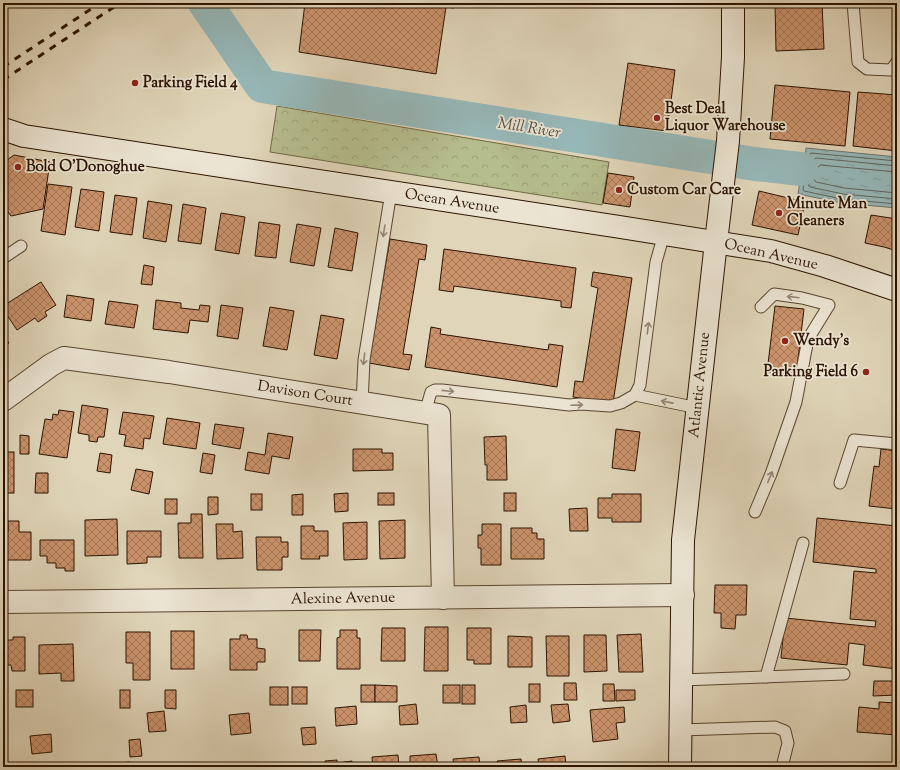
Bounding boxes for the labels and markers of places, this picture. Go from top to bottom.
place label: Parking Field 4 [143,73,238,94]
marker: Parking Field 4 [130,78,140,88]
place label: Best Deal Liquor Warehouse [665,99,786,137]
marker: Best Deal Liquor Warehouse [652,113,662,123]
place label: Bold O'Donoghue [26,157,145,178]
marker: Bold O'Donoghue [13,162,23,172]
place label: Custom Car Care [627,180,741,201]
marker: Custom Car Care [614,185,624,195]
place label: Minute Man Cleaners [787,194,867,232]
marker: Minute Man Cleaners [774,208,784,218]
place label: Wendy's [793,331,849,352]
marker: Wendy's [780,336,790,346]
place label: Parking Field 6 [763,362,859,383]
marker: Parking Field 6 [861,367,871,377]

